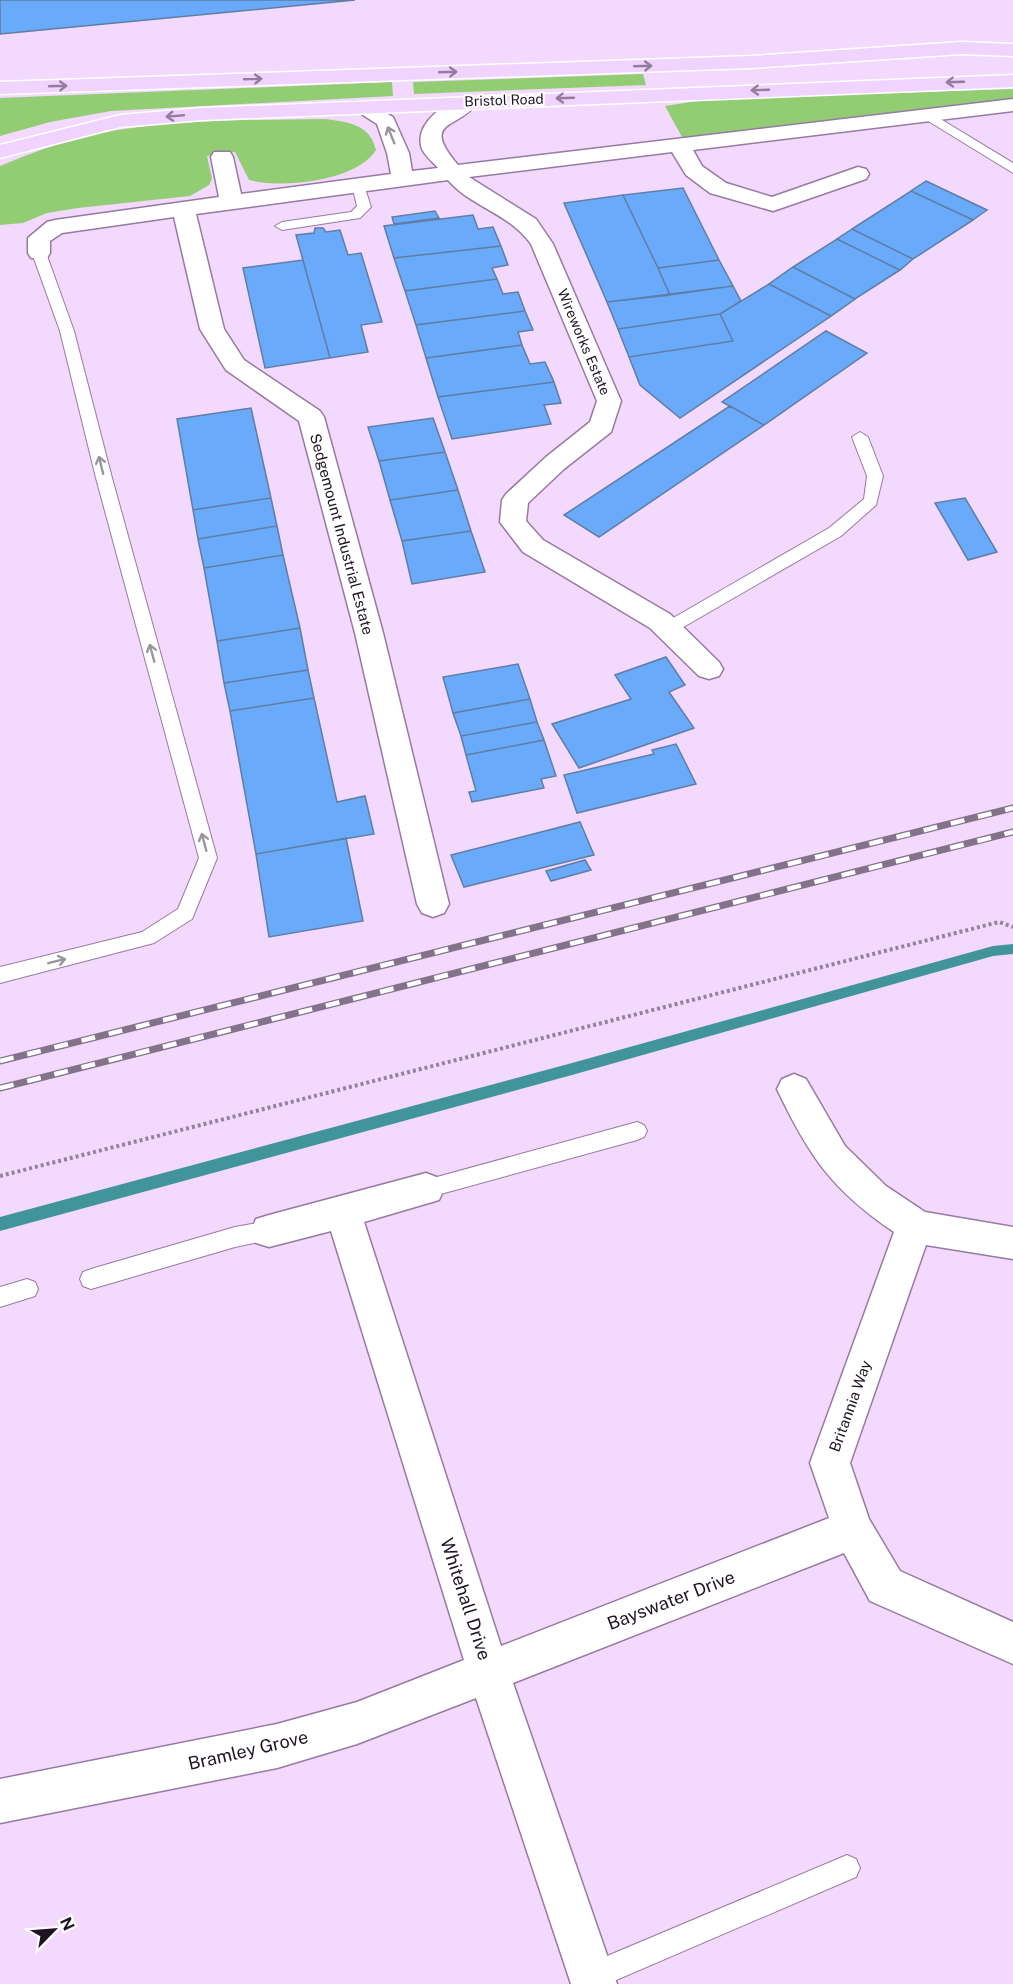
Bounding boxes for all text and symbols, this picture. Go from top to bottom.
one-way arrow [633,60,653,71]
one-way arrow [438,66,458,78]
one-way arrow [243,73,263,84]
one-way arrow [945,77,965,88]
one-way arrow [48,80,68,91]
one-way arrow [750,84,770,95]
street label: Bristol Road [464,91,544,109]
one-way arrow [555,92,575,103]
one-way arrow [165,111,185,122]
one-way arrow [385,126,396,145]
street label: Wireworks Estate [554,286,614,398]
street label: Sedgemount Industrial Estate [307,432,377,636]
one-way arrow [95,456,107,475]
one-way arrow [146,644,157,663]
one-way arrow [197,832,209,851]
one-way arrow [47,955,66,967]
street label: Britannia Way [826,1358,874,1454]
street label: Whitehall Drive [436,1535,496,1663]
street label: Bayswater Drive [604,1566,738,1634]
street label: Bramley Grove [186,1726,310,1774]
north arrow [24,1900,84,1960]
text: N [56,1914,78,1934]

